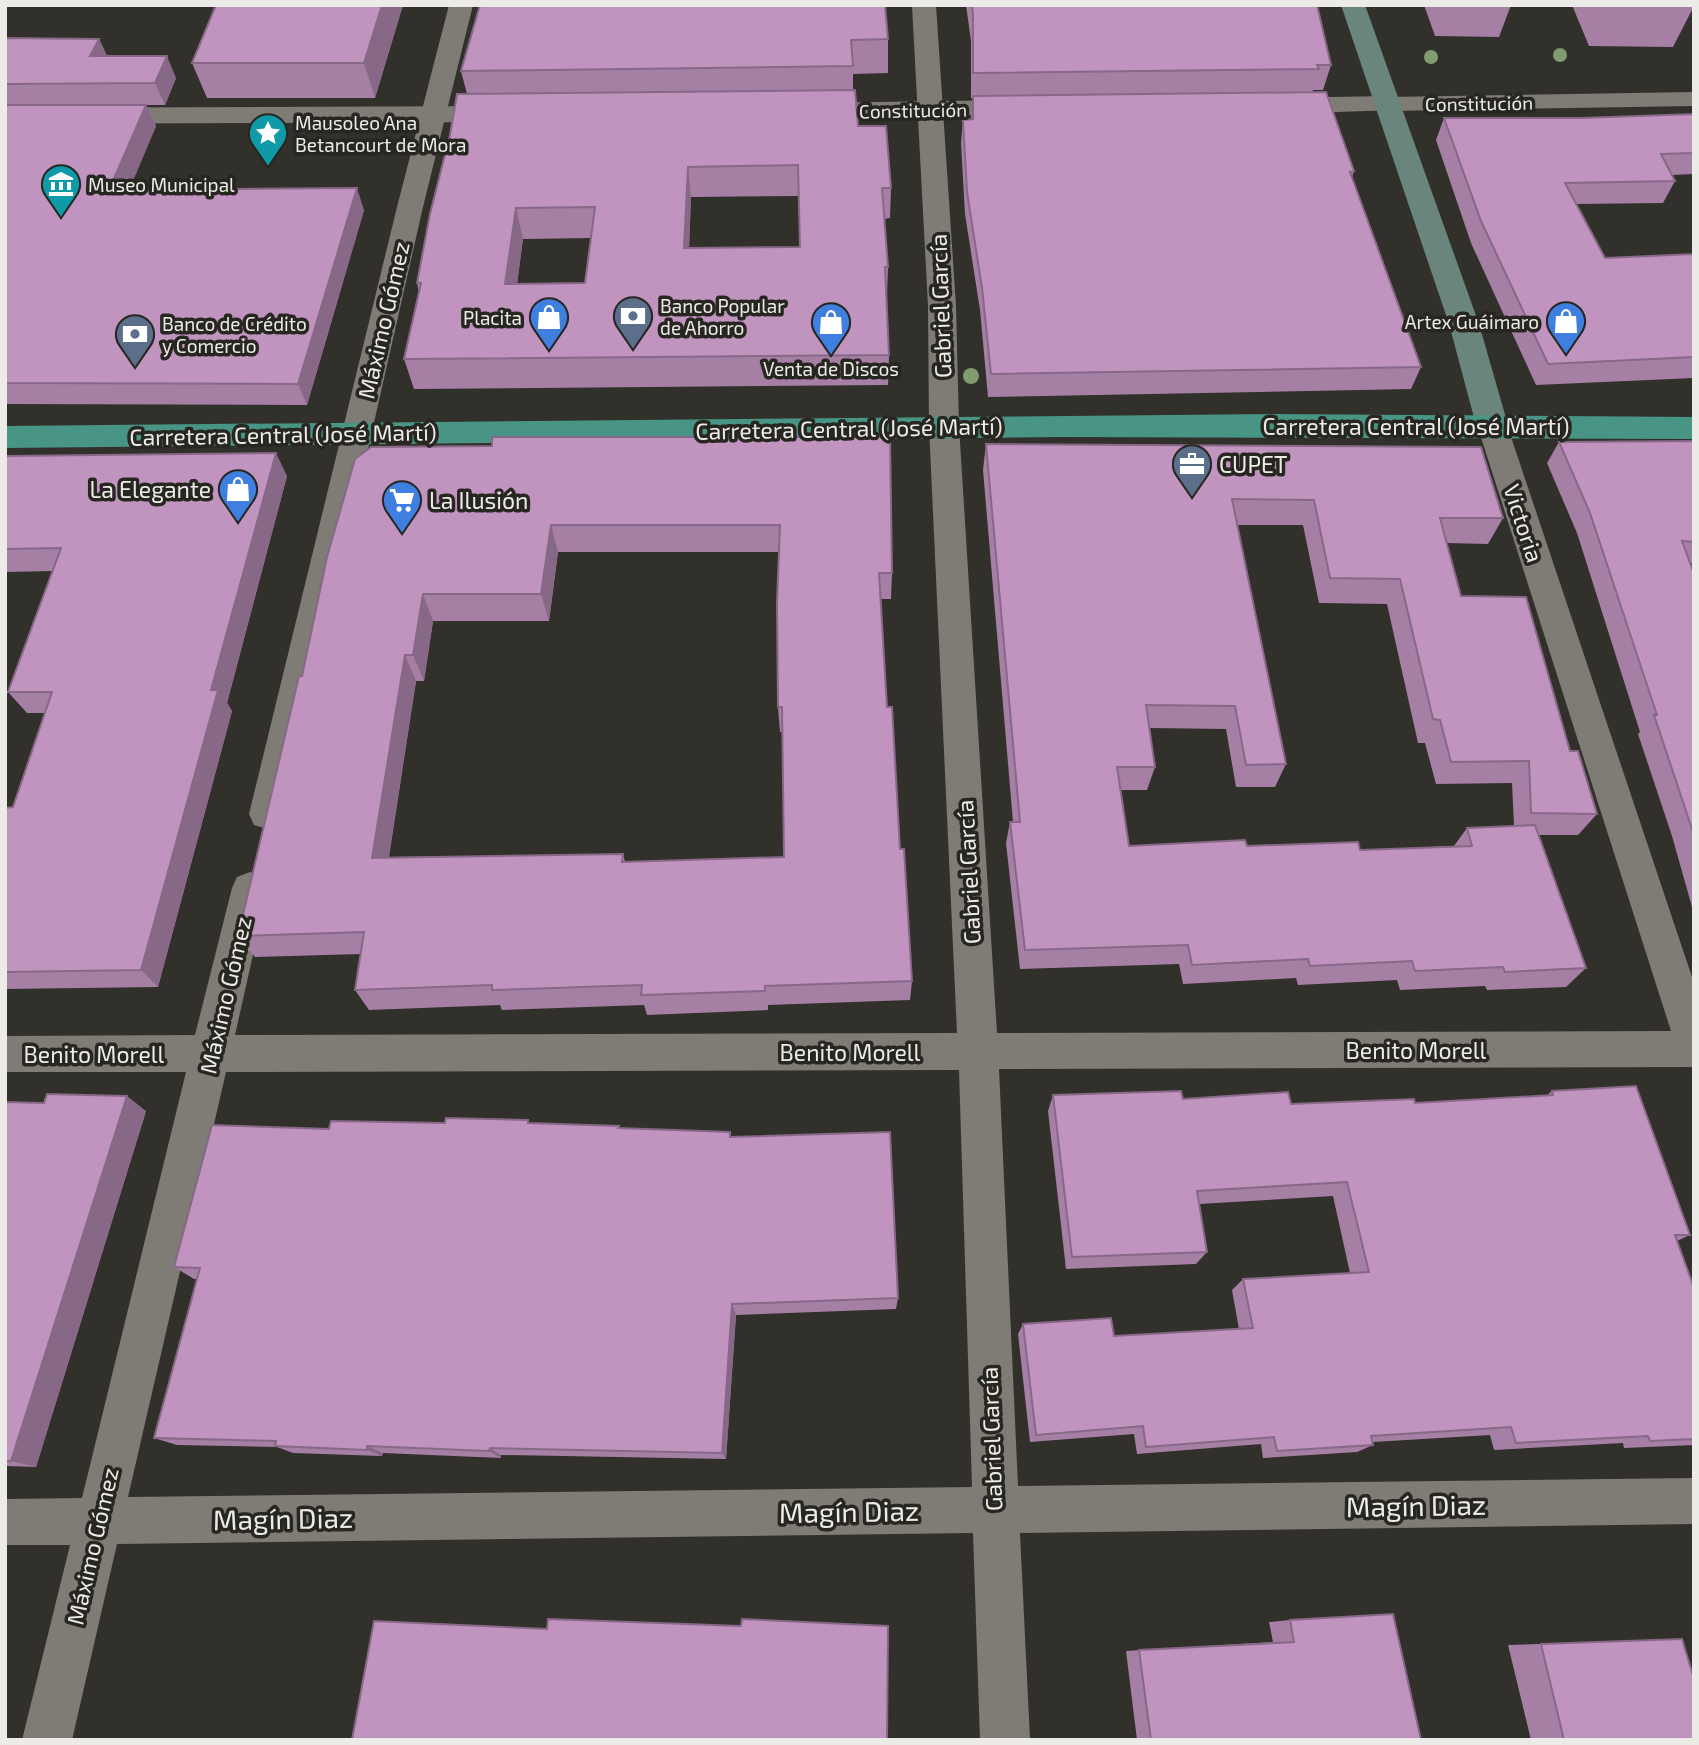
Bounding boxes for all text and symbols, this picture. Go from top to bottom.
street label: Constitución [1425,91,1533,115]
street label: Constitución [859,98,967,122]
place label: Mausoleo Ana Betancourt de Mora [295,111,466,156]
place icon: Mausoleo Ana Betancourt de Mora [247,112,289,167]
museum icon: Museo Municipal [40,163,82,218]
place label: Museo Municipal [88,173,235,196]
street label: Gabriel García [923,233,957,379]
street label: Máximo Gómez [351,239,415,401]
place label: Banco Popular de Ahorro [660,294,785,339]
bank icon: Banco Popular de Ahorro [612,295,654,350]
shop icon: Placita [528,296,570,351]
shop icon: Artex Guáimaro [1545,300,1587,355]
shop icon: Venta de Discos [810,301,852,356]
place label: Placita [463,306,522,329]
place label: Artex Guáimaro [1405,310,1539,333]
place label: Banco de Crédito y Comercio [162,312,307,357]
bank icon: Banco de Crédito y Comercio [114,313,156,368]
place label: Venta de Discos [763,357,899,380]
street label: Carretera Central (José Martí) [695,411,1003,445]
street label: Carretera Central (José Martí) [1262,412,1570,440]
street label: Carretera Central (José Martí) [129,417,437,451]
office icon: CUPET [1171,443,1213,498]
place label: CUPET [1219,450,1287,478]
shop icon: La Elegante [217,468,259,523]
place label: La Elegante [90,475,211,503]
supermarket icon: La Ilusión [381,479,423,534]
street label: Victoria [1498,480,1550,566]
place label: La Ilusión [429,486,528,514]
street label: Gabriel García [950,799,986,945]
street label: Máximo Gómez [193,914,257,1076]
street label: Benito Morell [1346,1036,1487,1064]
street label: Benito Morell [780,1038,921,1066]
street label: Benito Morell [24,1040,165,1068]
street label: Gabriel García [974,1366,1008,1512]
street label: Máximo Gómez [60,1465,124,1627]
street label: Magín Diaz [1346,1487,1486,1523]
street label: Magín Diaz [779,1493,919,1529]
street label: Magín Diaz [213,1500,353,1536]

